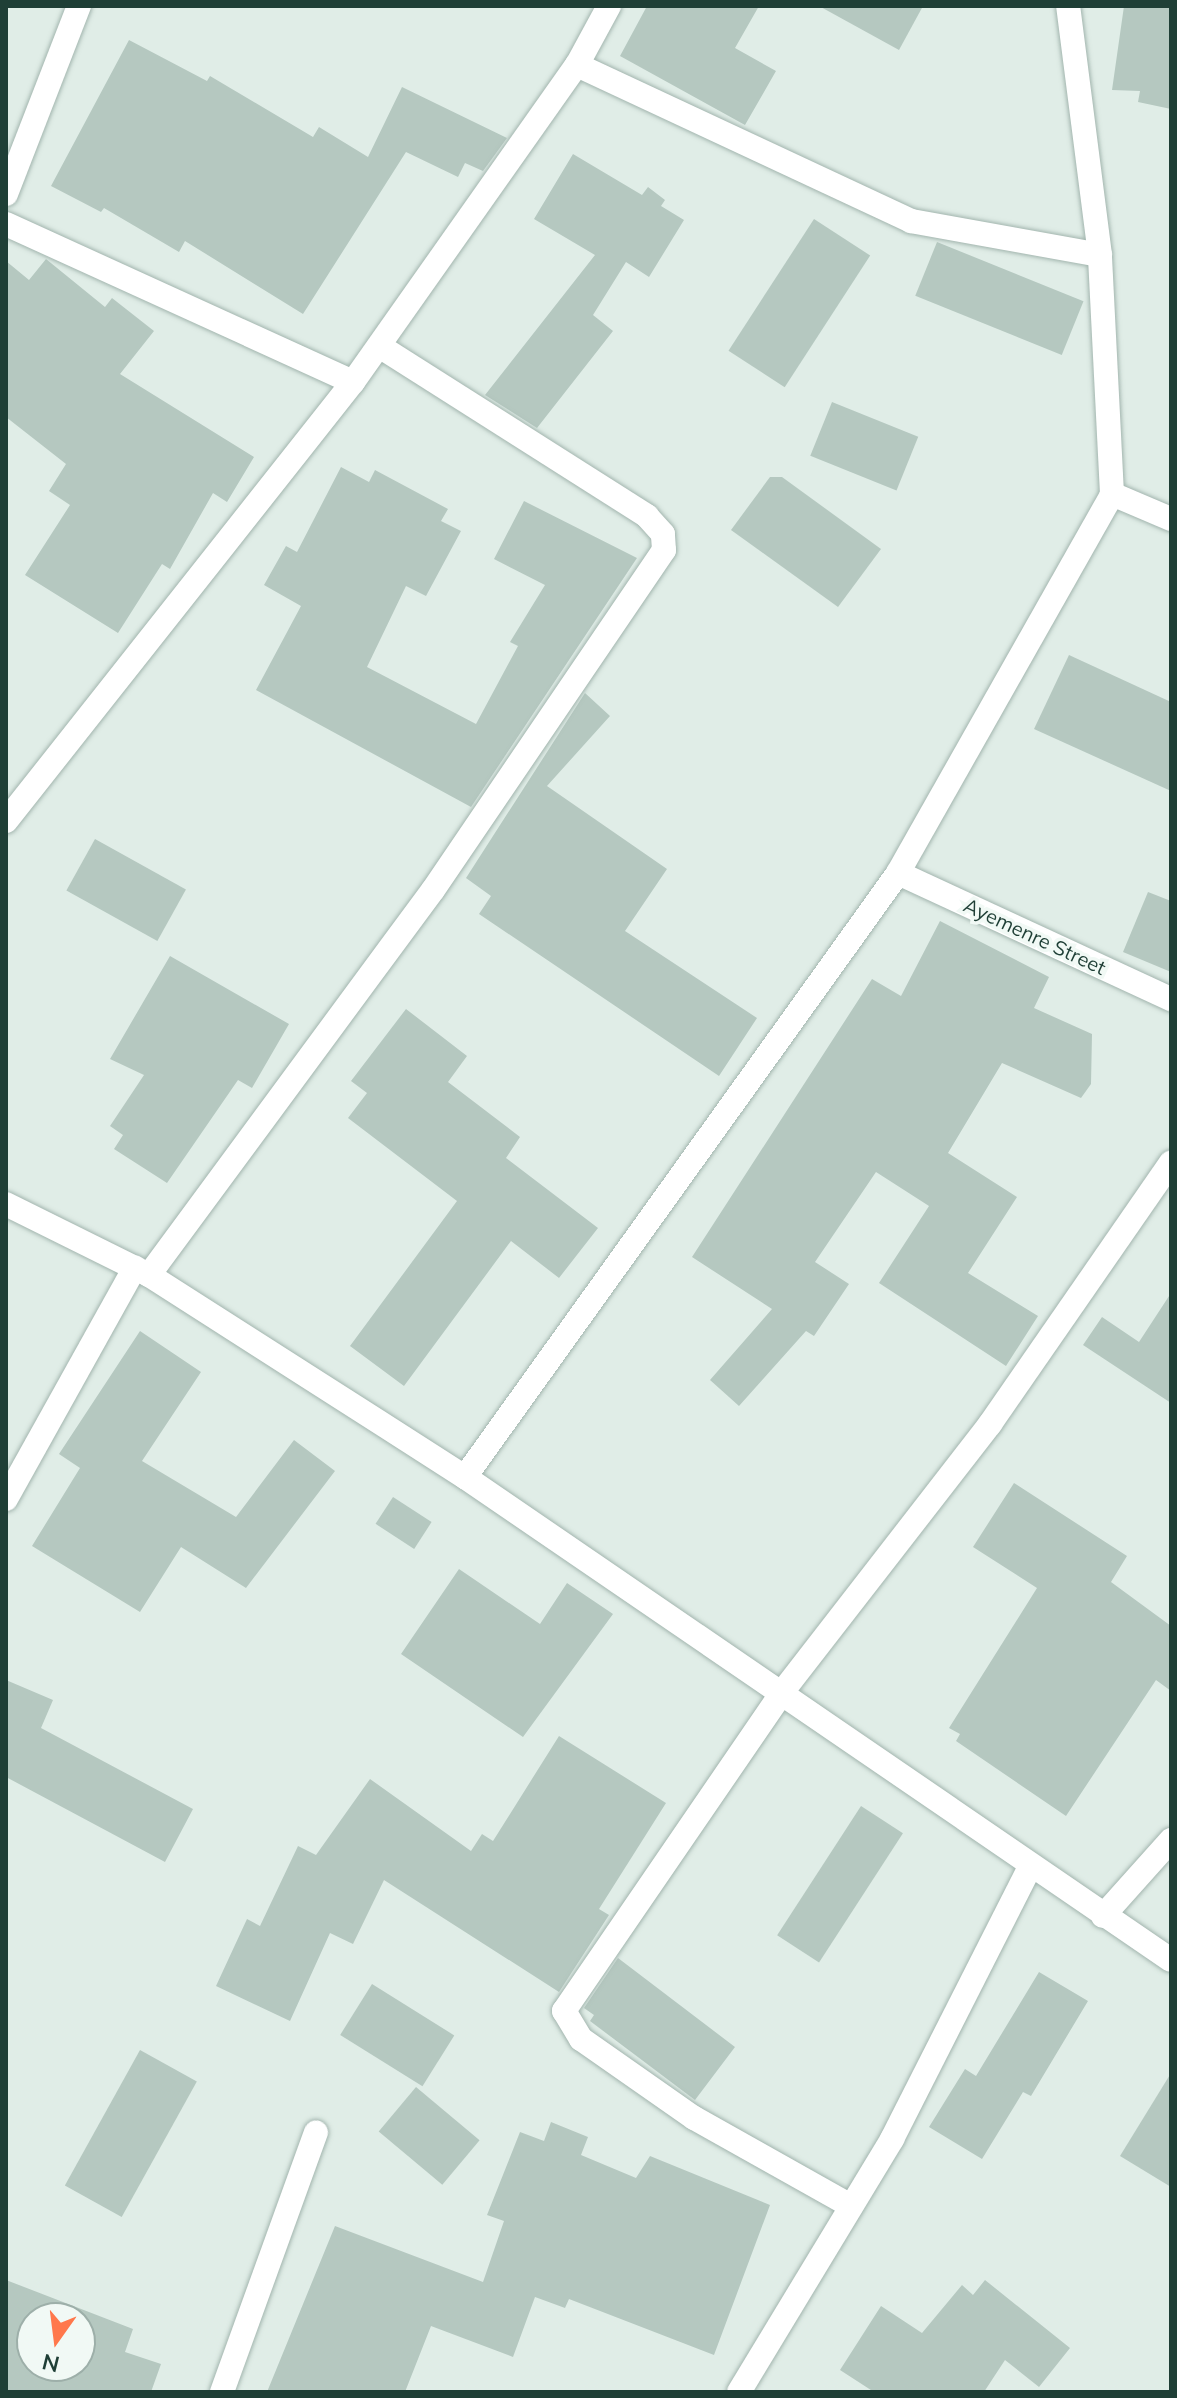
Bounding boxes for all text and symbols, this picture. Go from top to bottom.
street label: Ayemenre Street [960,893,1110,979]
north arrow [16,2302,96,2382]
text: N [39,2348,62,2379]

